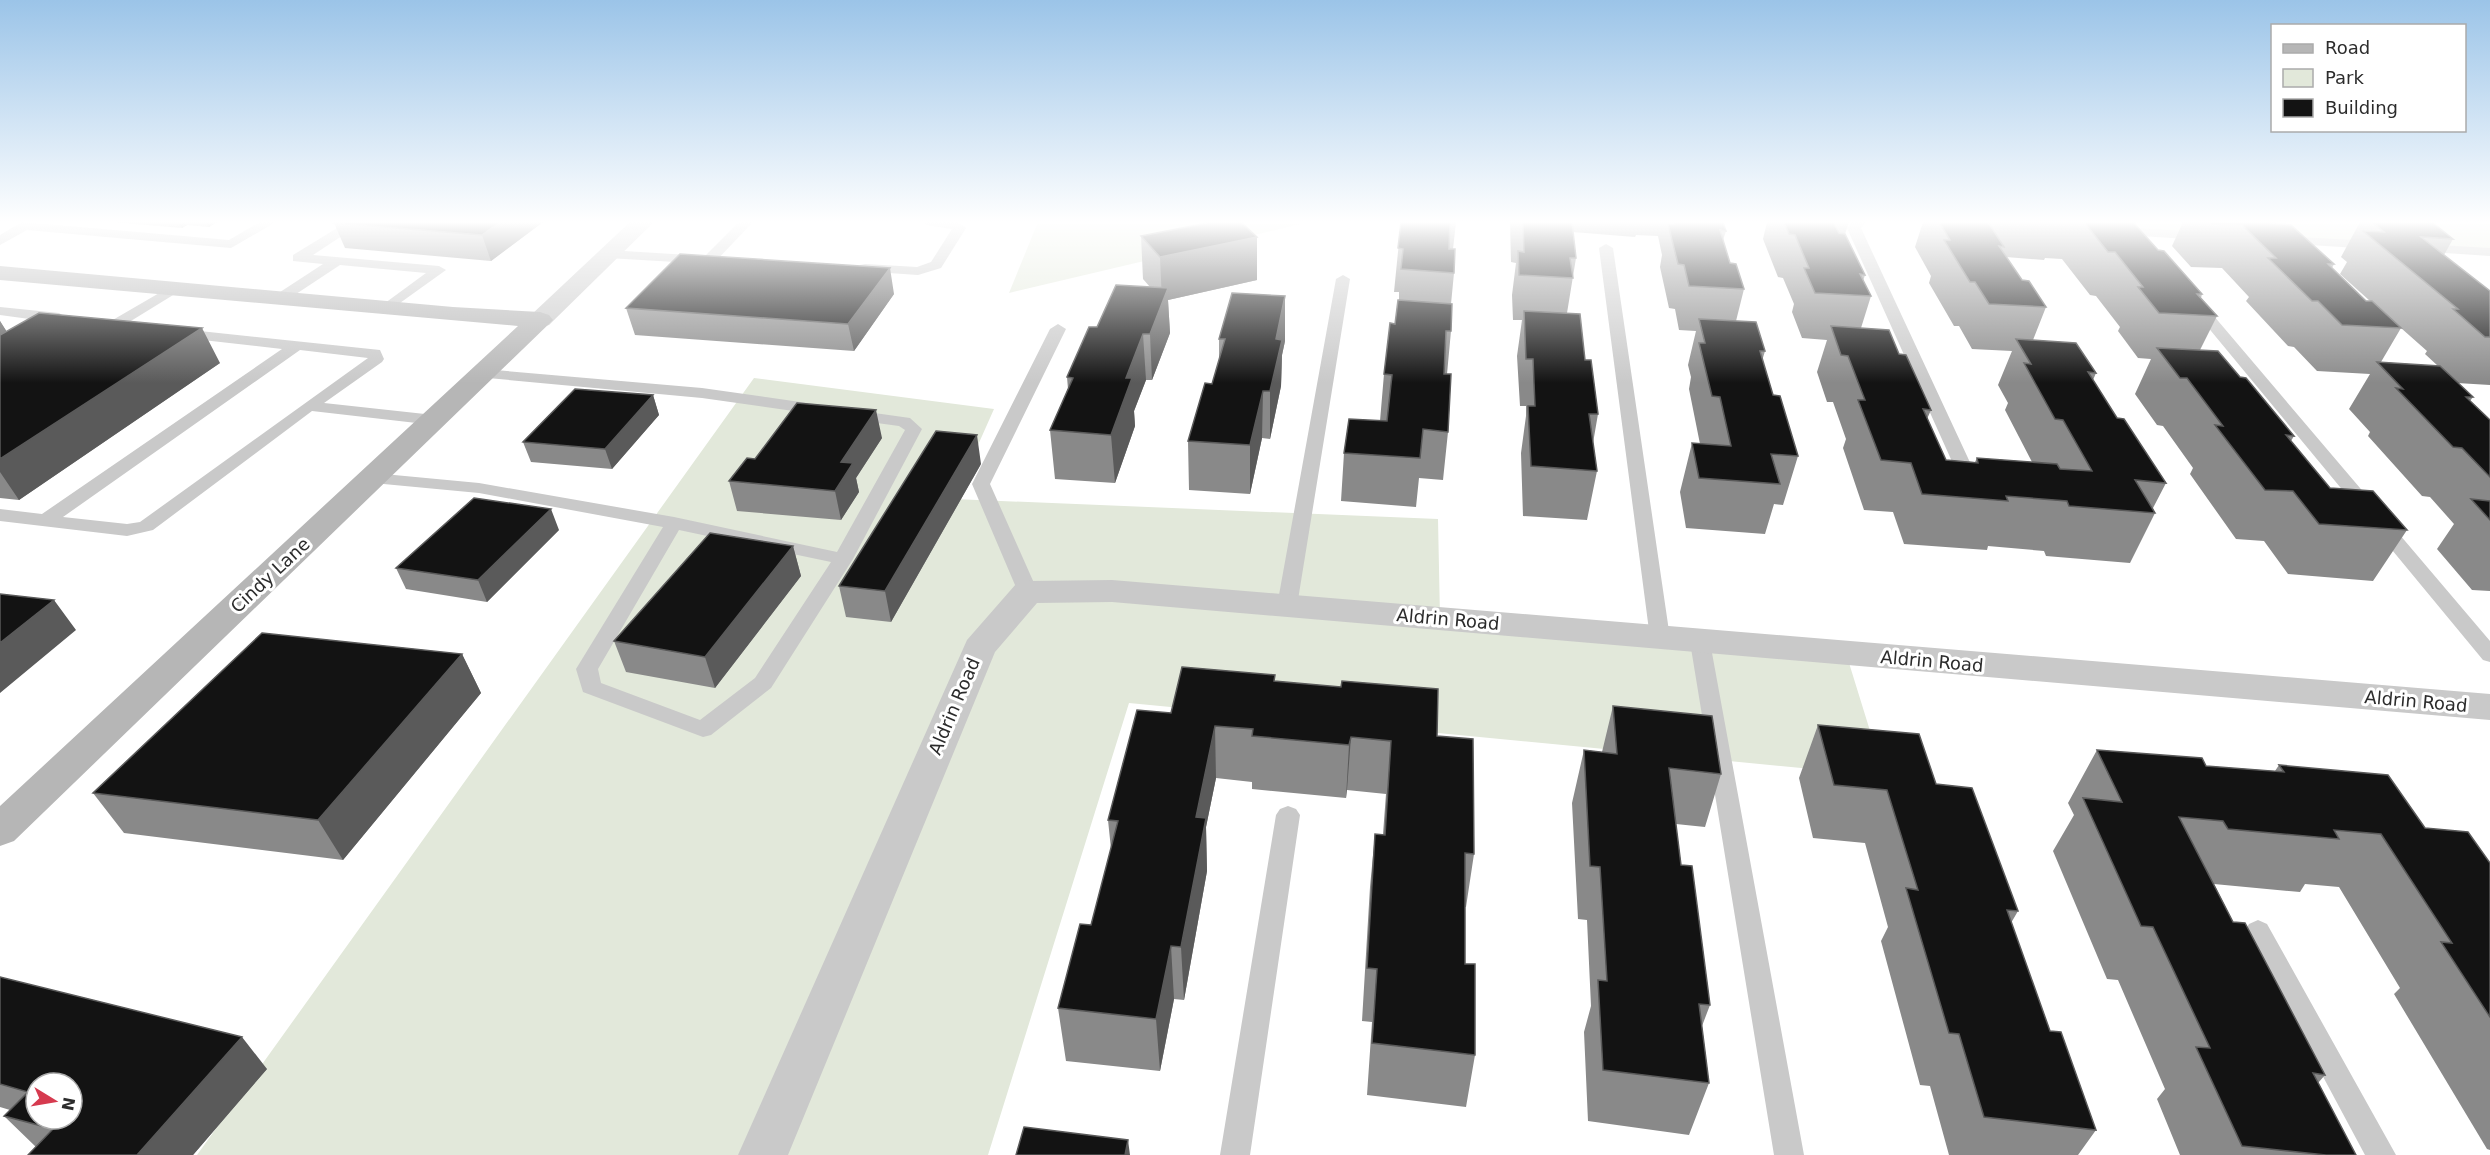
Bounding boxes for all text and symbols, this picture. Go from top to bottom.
legend [2271,24,2466,132]
text: Road [2325,37,2370,58]
text: Park [2325,67,2364,88]
text: Building [2325,97,2398,118]
street label: Cindy Lane [226,533,314,617]
street label: Aldrin Road [1396,604,1500,634]
street label: Aldrin Road [1880,646,1984,676]
street label: Aldrin Road [924,654,984,758]
street label: Aldrin Road [2364,686,2468,716]
north arrow [24,1071,84,1131]
text: N [58,1095,79,1112]

